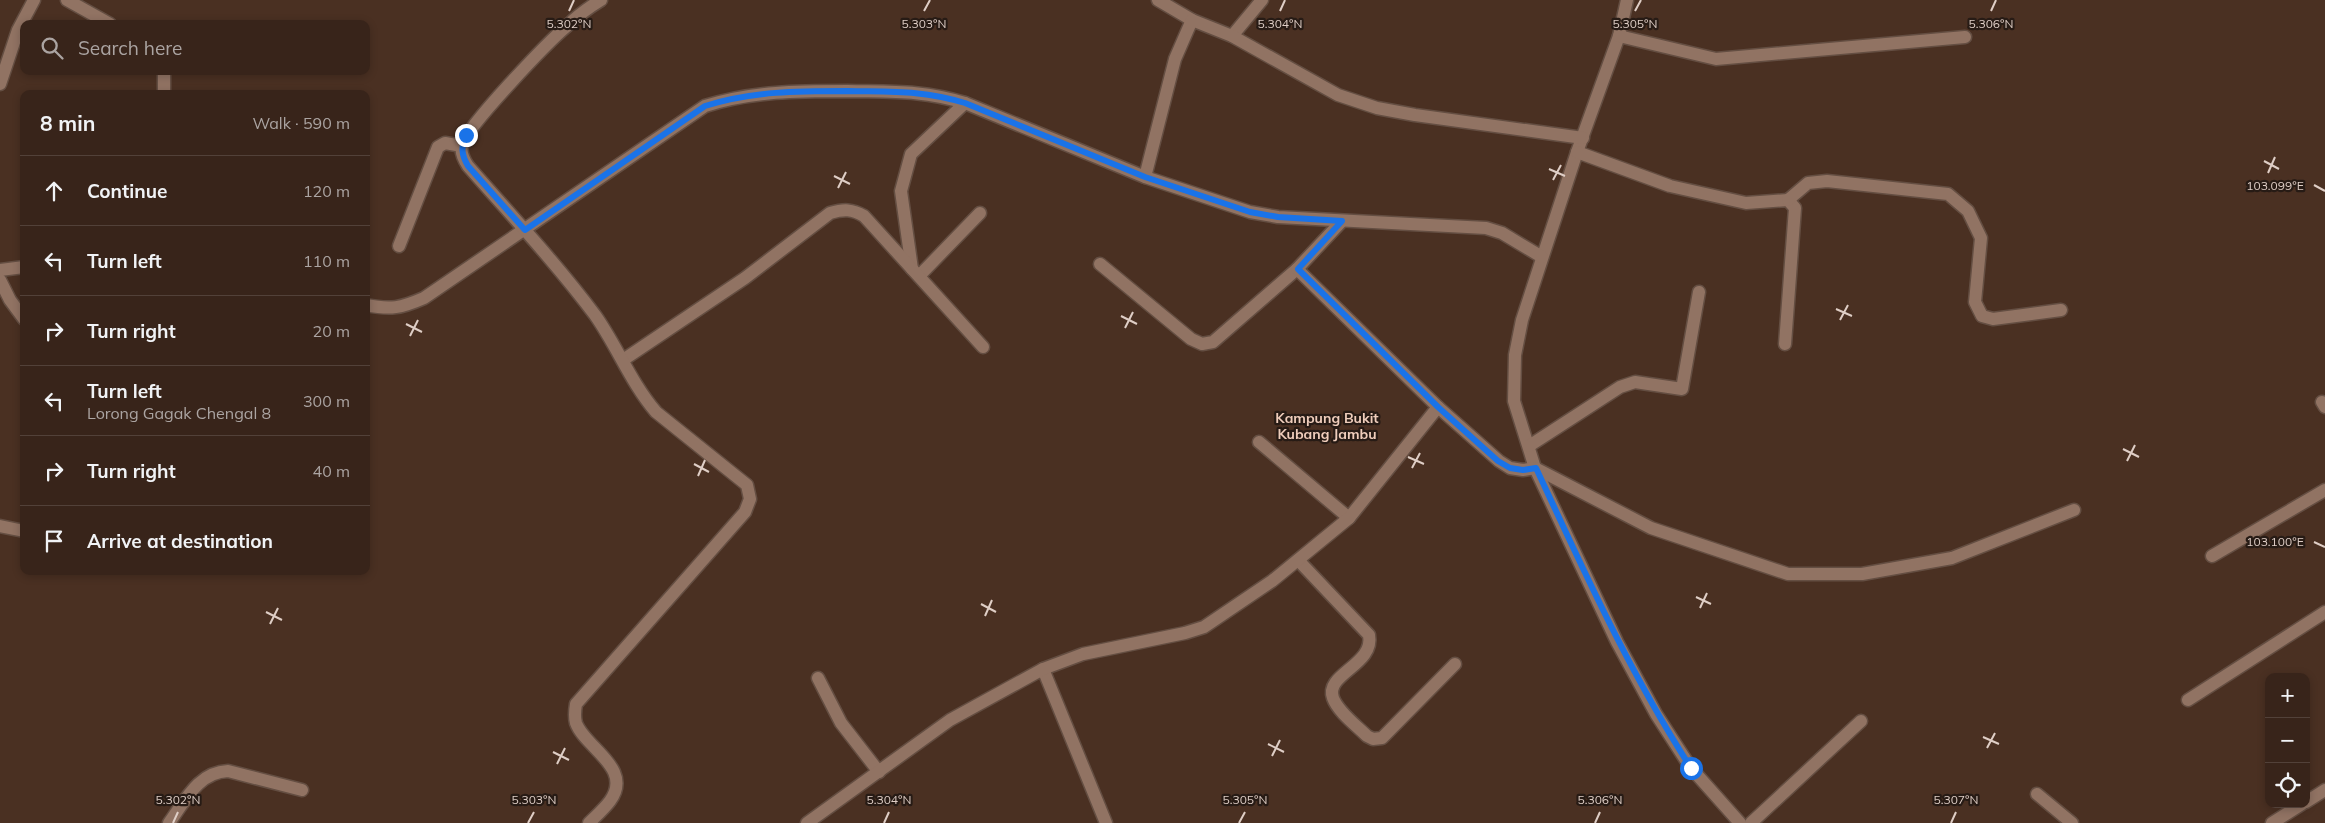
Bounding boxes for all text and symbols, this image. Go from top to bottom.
text: 5.302°N [547,16,591,31]
text: 5.303°N [902,16,946,31]
text: 5.304°N [1258,16,1302,31]
text: 5.305°N [1613,16,1657,31]
text: 5.306°N [1969,16,2013,31]
search box [20,20,370,75]
icon: search [38,34,66,62]
text: Search here [78,36,182,60]
text: 8 min [40,110,95,136]
text: Walk · 590 m [252,113,350,133]
route end [455,124,478,147]
icon: ahead [40,177,68,205]
text: 103.099°E [2246,178,2304,193]
text: Continue [87,179,167,203]
text: 120 m [303,181,350,201]
icon: left [40,247,68,275]
text: Turn left [87,249,162,273]
text: 110 m [303,251,350,271]
icon: right [40,317,68,345]
text: Turn right [87,319,176,343]
text: 20 m [313,321,350,341]
text: Turn left [87,379,162,403]
icon: left [40,387,68,415]
text: 300 m [303,391,350,411]
text: Lorong Gagak Chengal 8 [87,403,271,423]
district label: Kampung Bukit Kubang Jambu [1275,409,1379,443]
icon: right [40,457,68,485]
text: Turn right [87,459,176,483]
text: 40 m [313,461,350,481]
icon: arrive [40,527,68,555]
text: Arrive at destination [87,529,273,553]
text: 103.100°E [2246,534,2304,549]
map controls [2265,673,2310,808]
button: + [2265,673,2310,718]
button: − [2265,718,2310,763]
route start [1680,757,1703,780]
button: locate [2265,763,2310,808]
text: 5.302°N [156,792,200,807]
text: 5.303°N [512,792,556,807]
text: 5.304°N [867,792,911,807]
text: 5.305°N [1223,792,1267,807]
text: 5.306°N [1578,792,1622,807]
text: 5.307°N [1934,792,1978,807]

